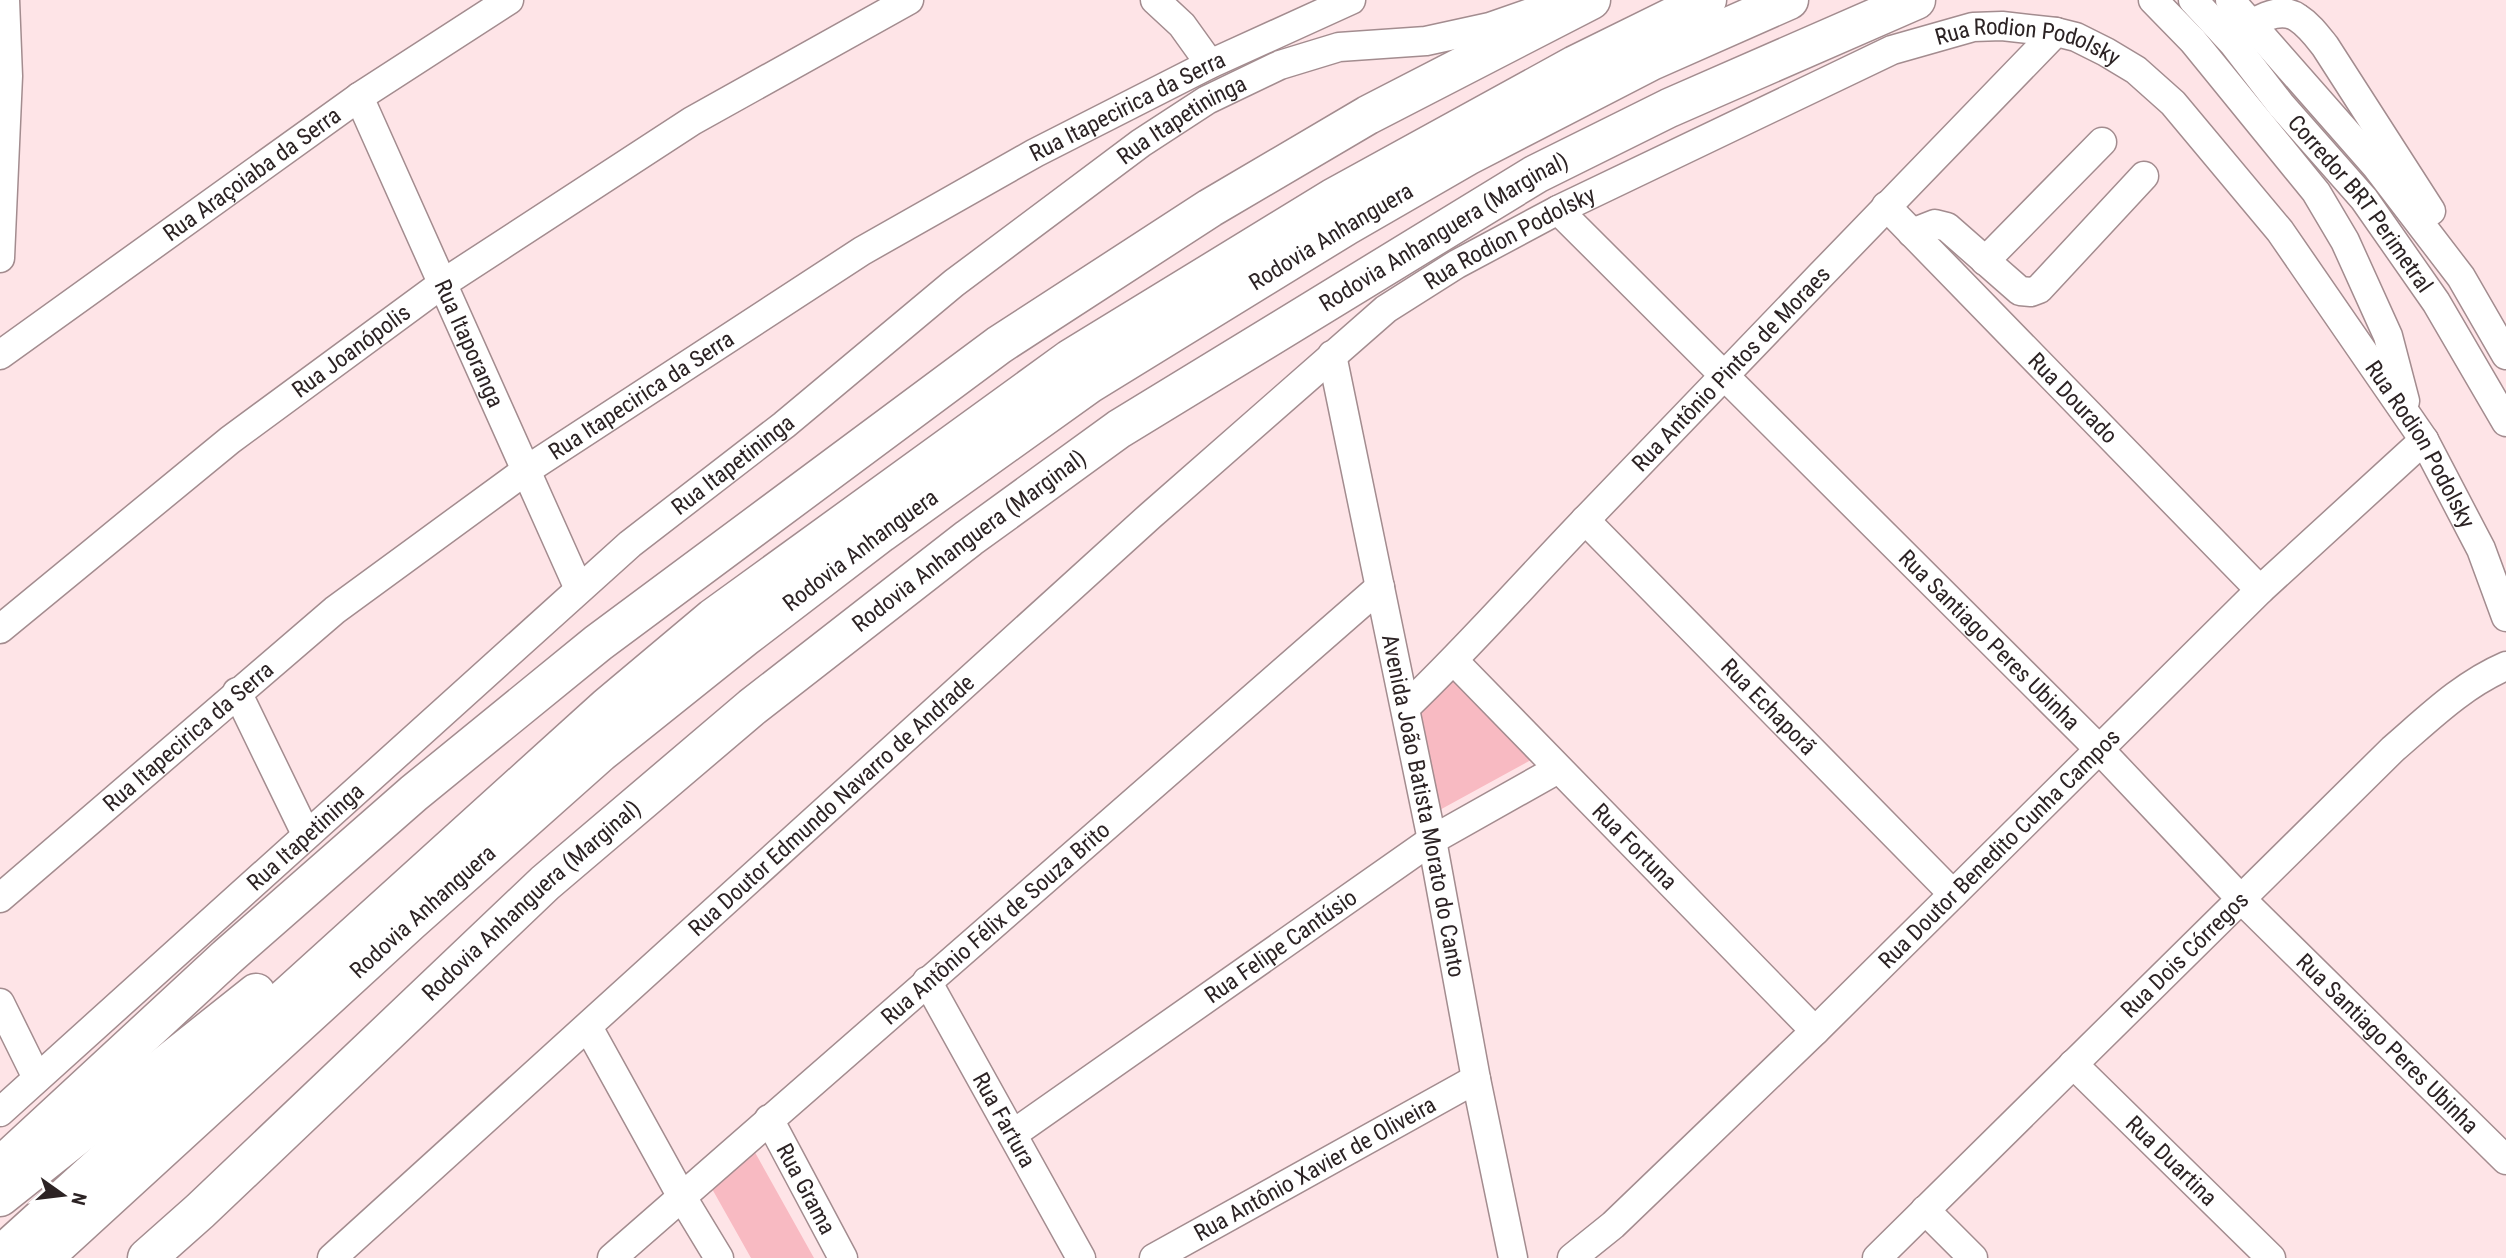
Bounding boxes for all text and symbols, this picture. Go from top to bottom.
street label: Rua Rodion Podolsky [1932,12,2126,71]
street label: Rua Itapecirica da Serra [1025,46,1229,167]
street label: Rua Itapetininga [1112,70,1251,170]
street label: Rua Araçoiaba da Serra [158,101,346,247]
street label: Corredor BRT Perimetral [2282,109,2439,298]
street label: Rodovia Anhanguera (Marginal) [1316,147,1574,317]
street label: Rodovia Anhanguera [1245,176,1419,296]
street label: Rua Rodion Podolsky [1419,181,1600,295]
street label: Rua Antônio Pintos de Moraes [1626,261,1835,477]
street label: Rua Itaporanga [429,275,510,412]
street label: Rua Joanópolis [287,299,415,403]
street label: Rua Itapecirica da Serra [544,325,739,465]
street label: Rua Dourado [2023,347,2123,449]
street label: Rua Rodion Podolsky [2360,355,2481,533]
street label: Rua Itapetininga [666,409,799,520]
street label: Rodovia Anhanguera (Marginal) [848,444,1092,638]
street label: Rodovia Anhanguera [777,483,943,617]
street label: Rua Santiago Peres Ubinha [1893,544,2086,736]
street label: Avenida João Batista Morato do Canto [1376,632,1470,979]
street label: Rua Echaporã [1716,653,1822,760]
street label: Rua Itapecirica da Serra [98,656,279,817]
street label: Rua Doutor Edmundo Navarro de Andrade [683,669,980,941]
street label: Rua Doutor Benedito Cunha Campos [1873,723,2125,974]
street label: Rua Itapetininga [241,777,369,896]
street label: Rodovia Anhanguera (Marginal) [417,795,647,1007]
street label: Rua Fortuna [1587,798,1683,895]
street label: Rua Antônio Félix de Souza Brito [876,816,1115,1030]
street label: Rodovia Anhanguera [344,838,502,984]
street label: Rua Felipe Cantúsio [1199,884,1362,1009]
street label: Rua Dois Córregos [2115,886,2254,1023]
street label: Rua Santiago Peres Ubinha [2291,948,2484,1139]
street label: Rua Fartura [967,1068,1041,1172]
street label: Rua Antônio Xavier de Oliveira [1189,1091,1440,1247]
street label: Rua Duartina [2120,1110,2223,1211]
street label: Rua Grama [771,1139,841,1239]
north arrow [28,1160,98,1230]
text: N [66,1191,92,1207]

